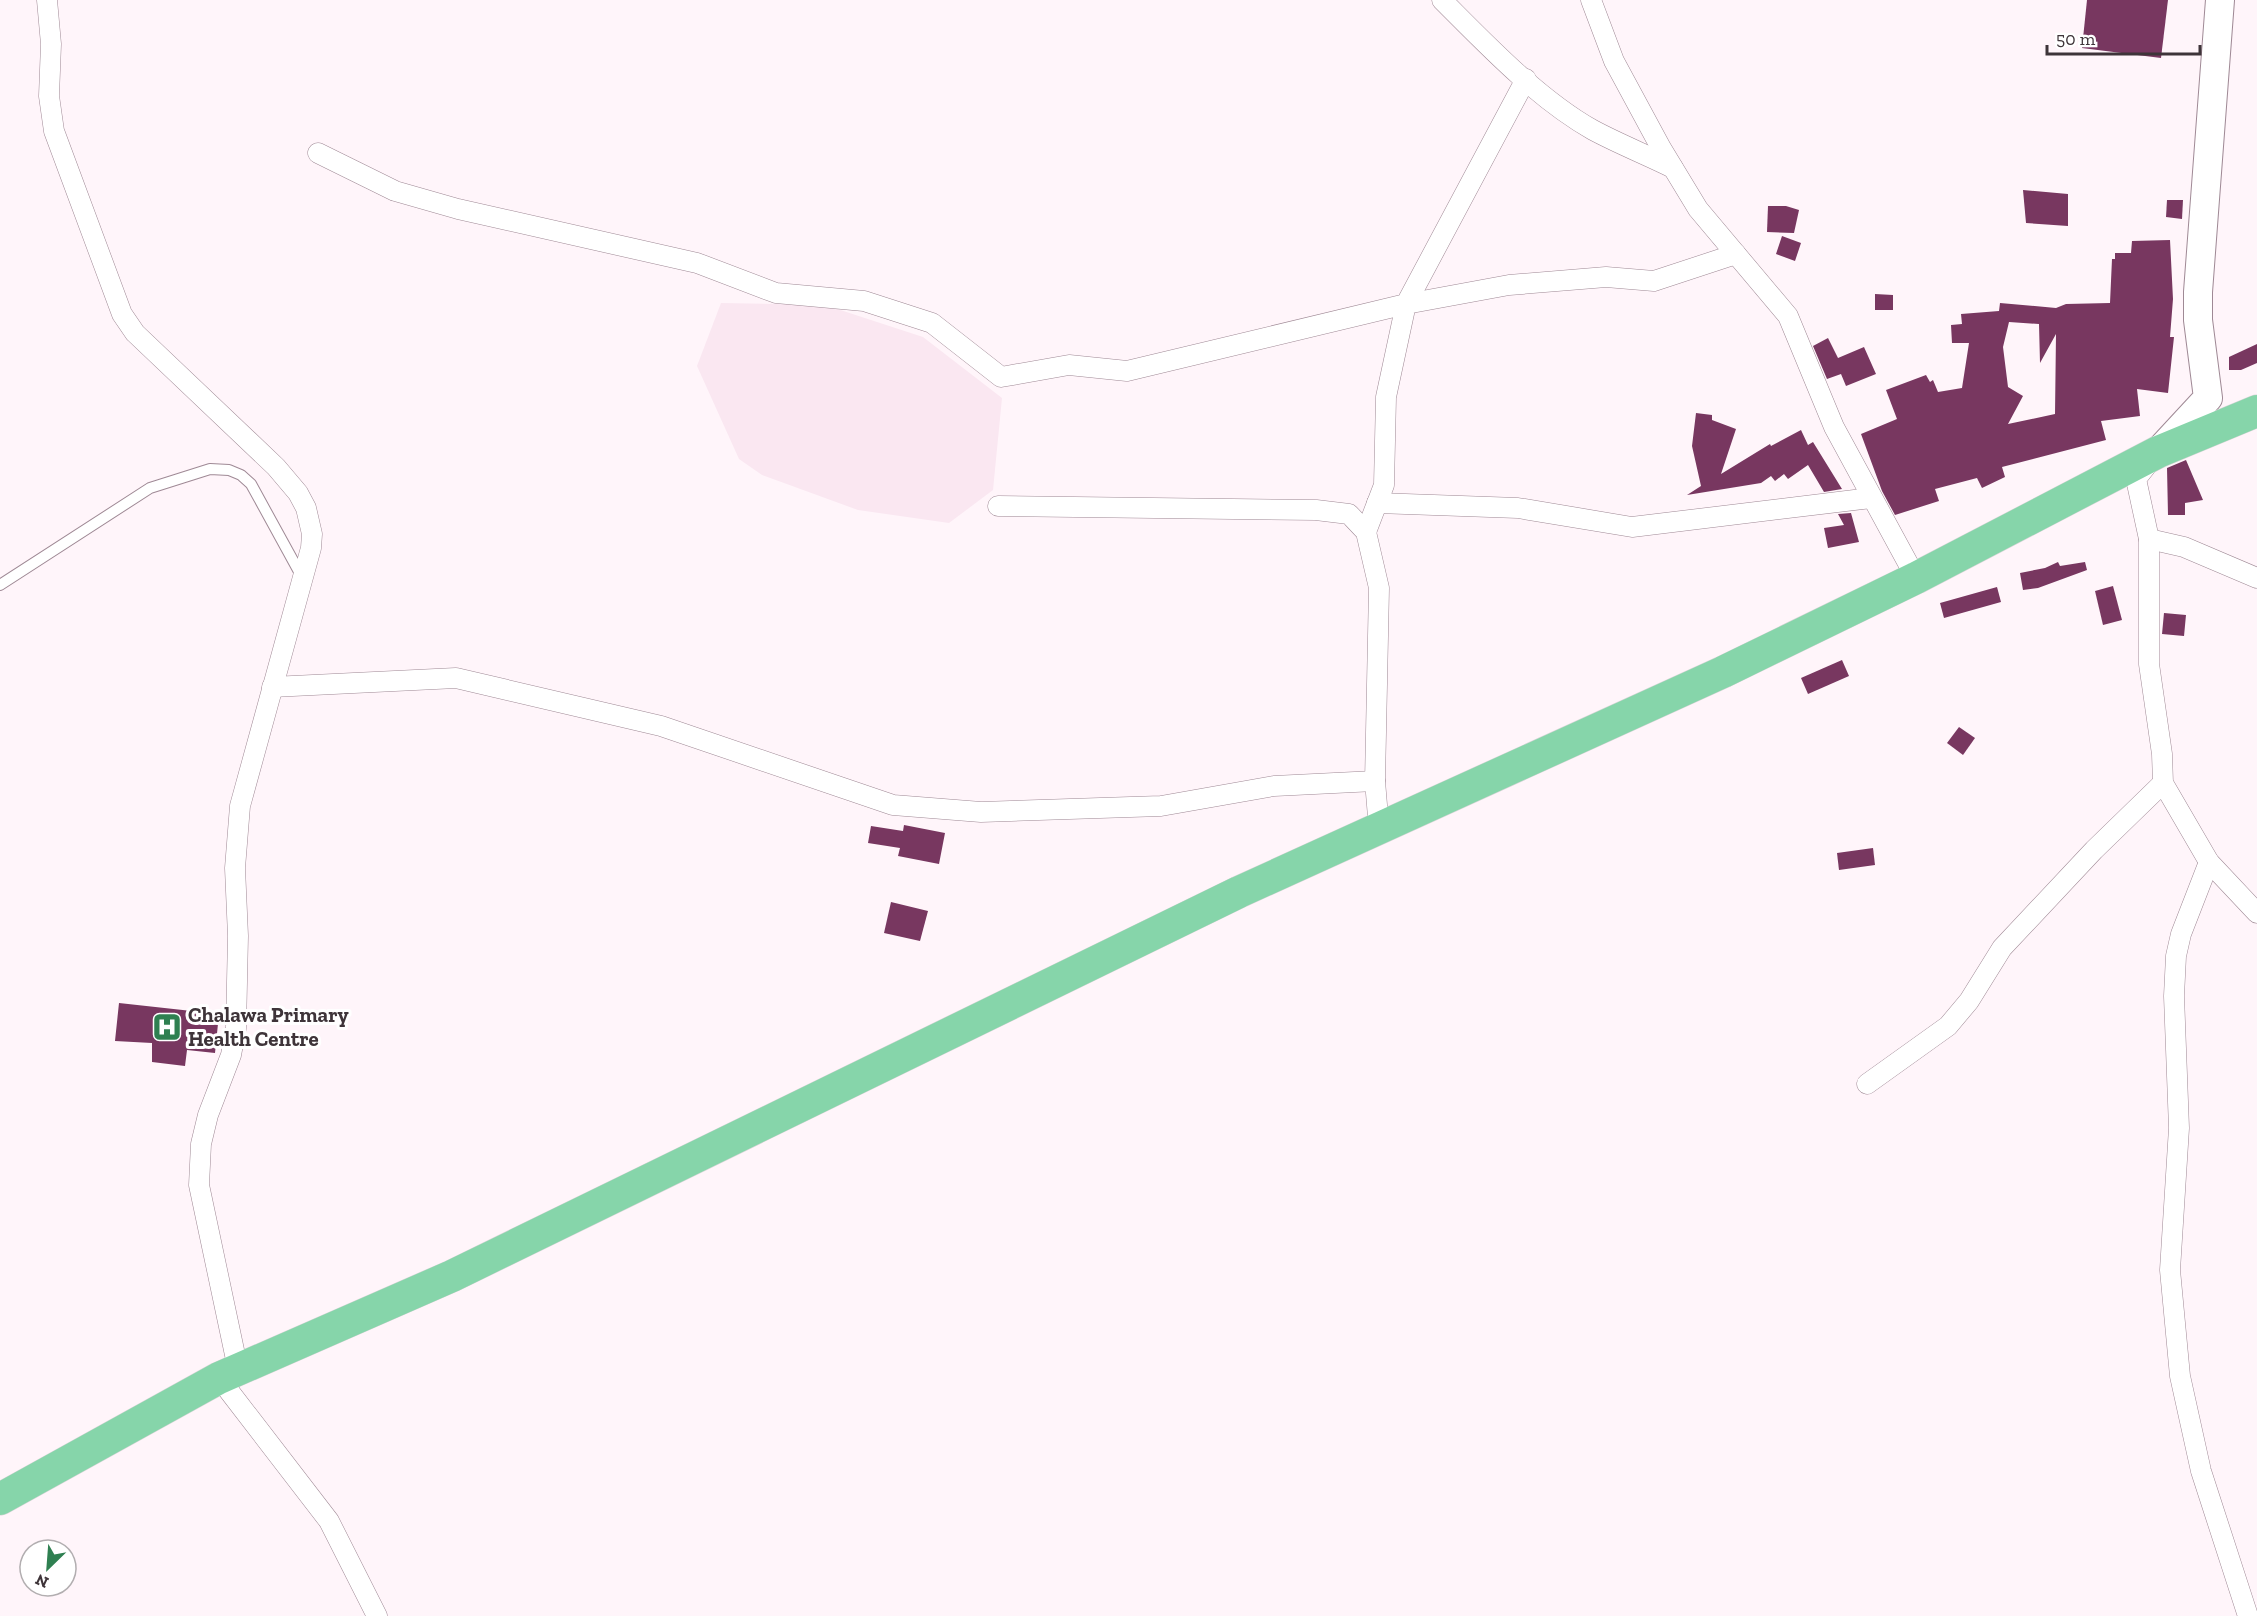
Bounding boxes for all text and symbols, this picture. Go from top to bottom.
scale bar [2047,18,2200,56]
text: 50 m [2056,28,2096,50]
place label: Chalawa Primary Health Centre [188,1002,349,1051]
hospital icon: Chalawa Primary Health Centre [151,1011,183,1043]
north arrow [18,1538,78,1598]
text: N [32,1570,51,1592]

